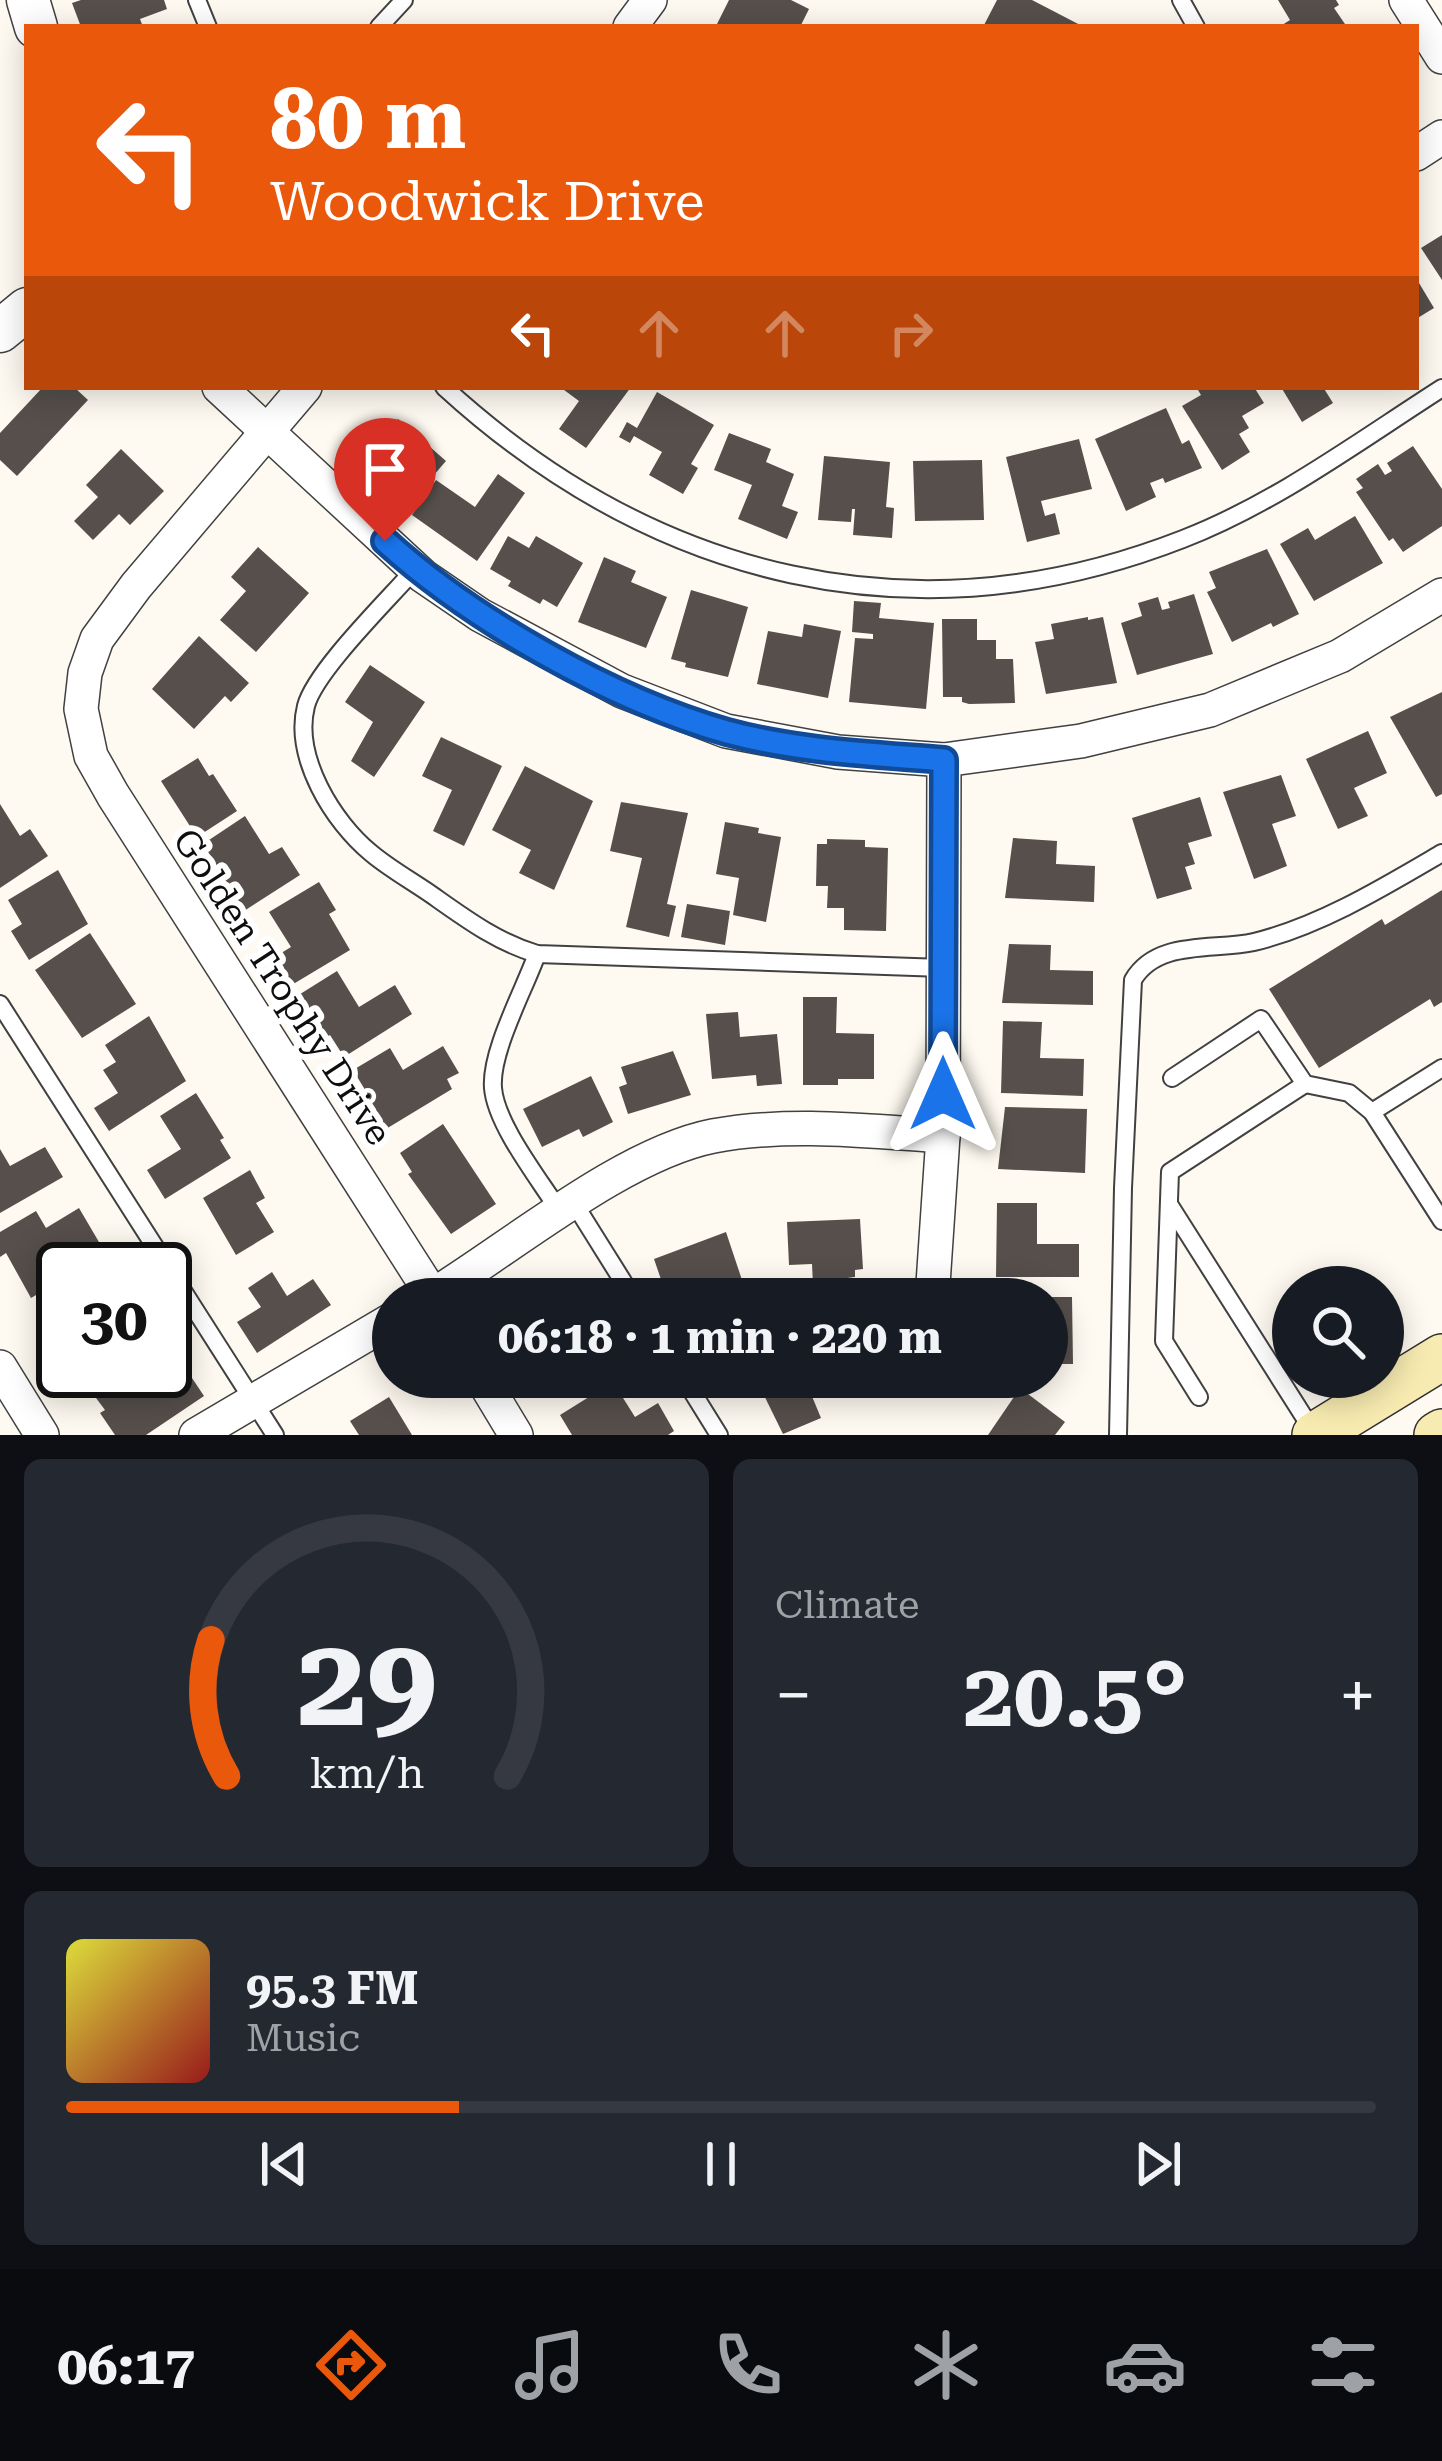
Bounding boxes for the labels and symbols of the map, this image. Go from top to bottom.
pin [334,418,436,541]
street label: Golden Trophy Drive [164,821,400,1153]
position arrow [880,1031,1006,1157]
speed limit sign: 30 [36,1242,192,1398]

